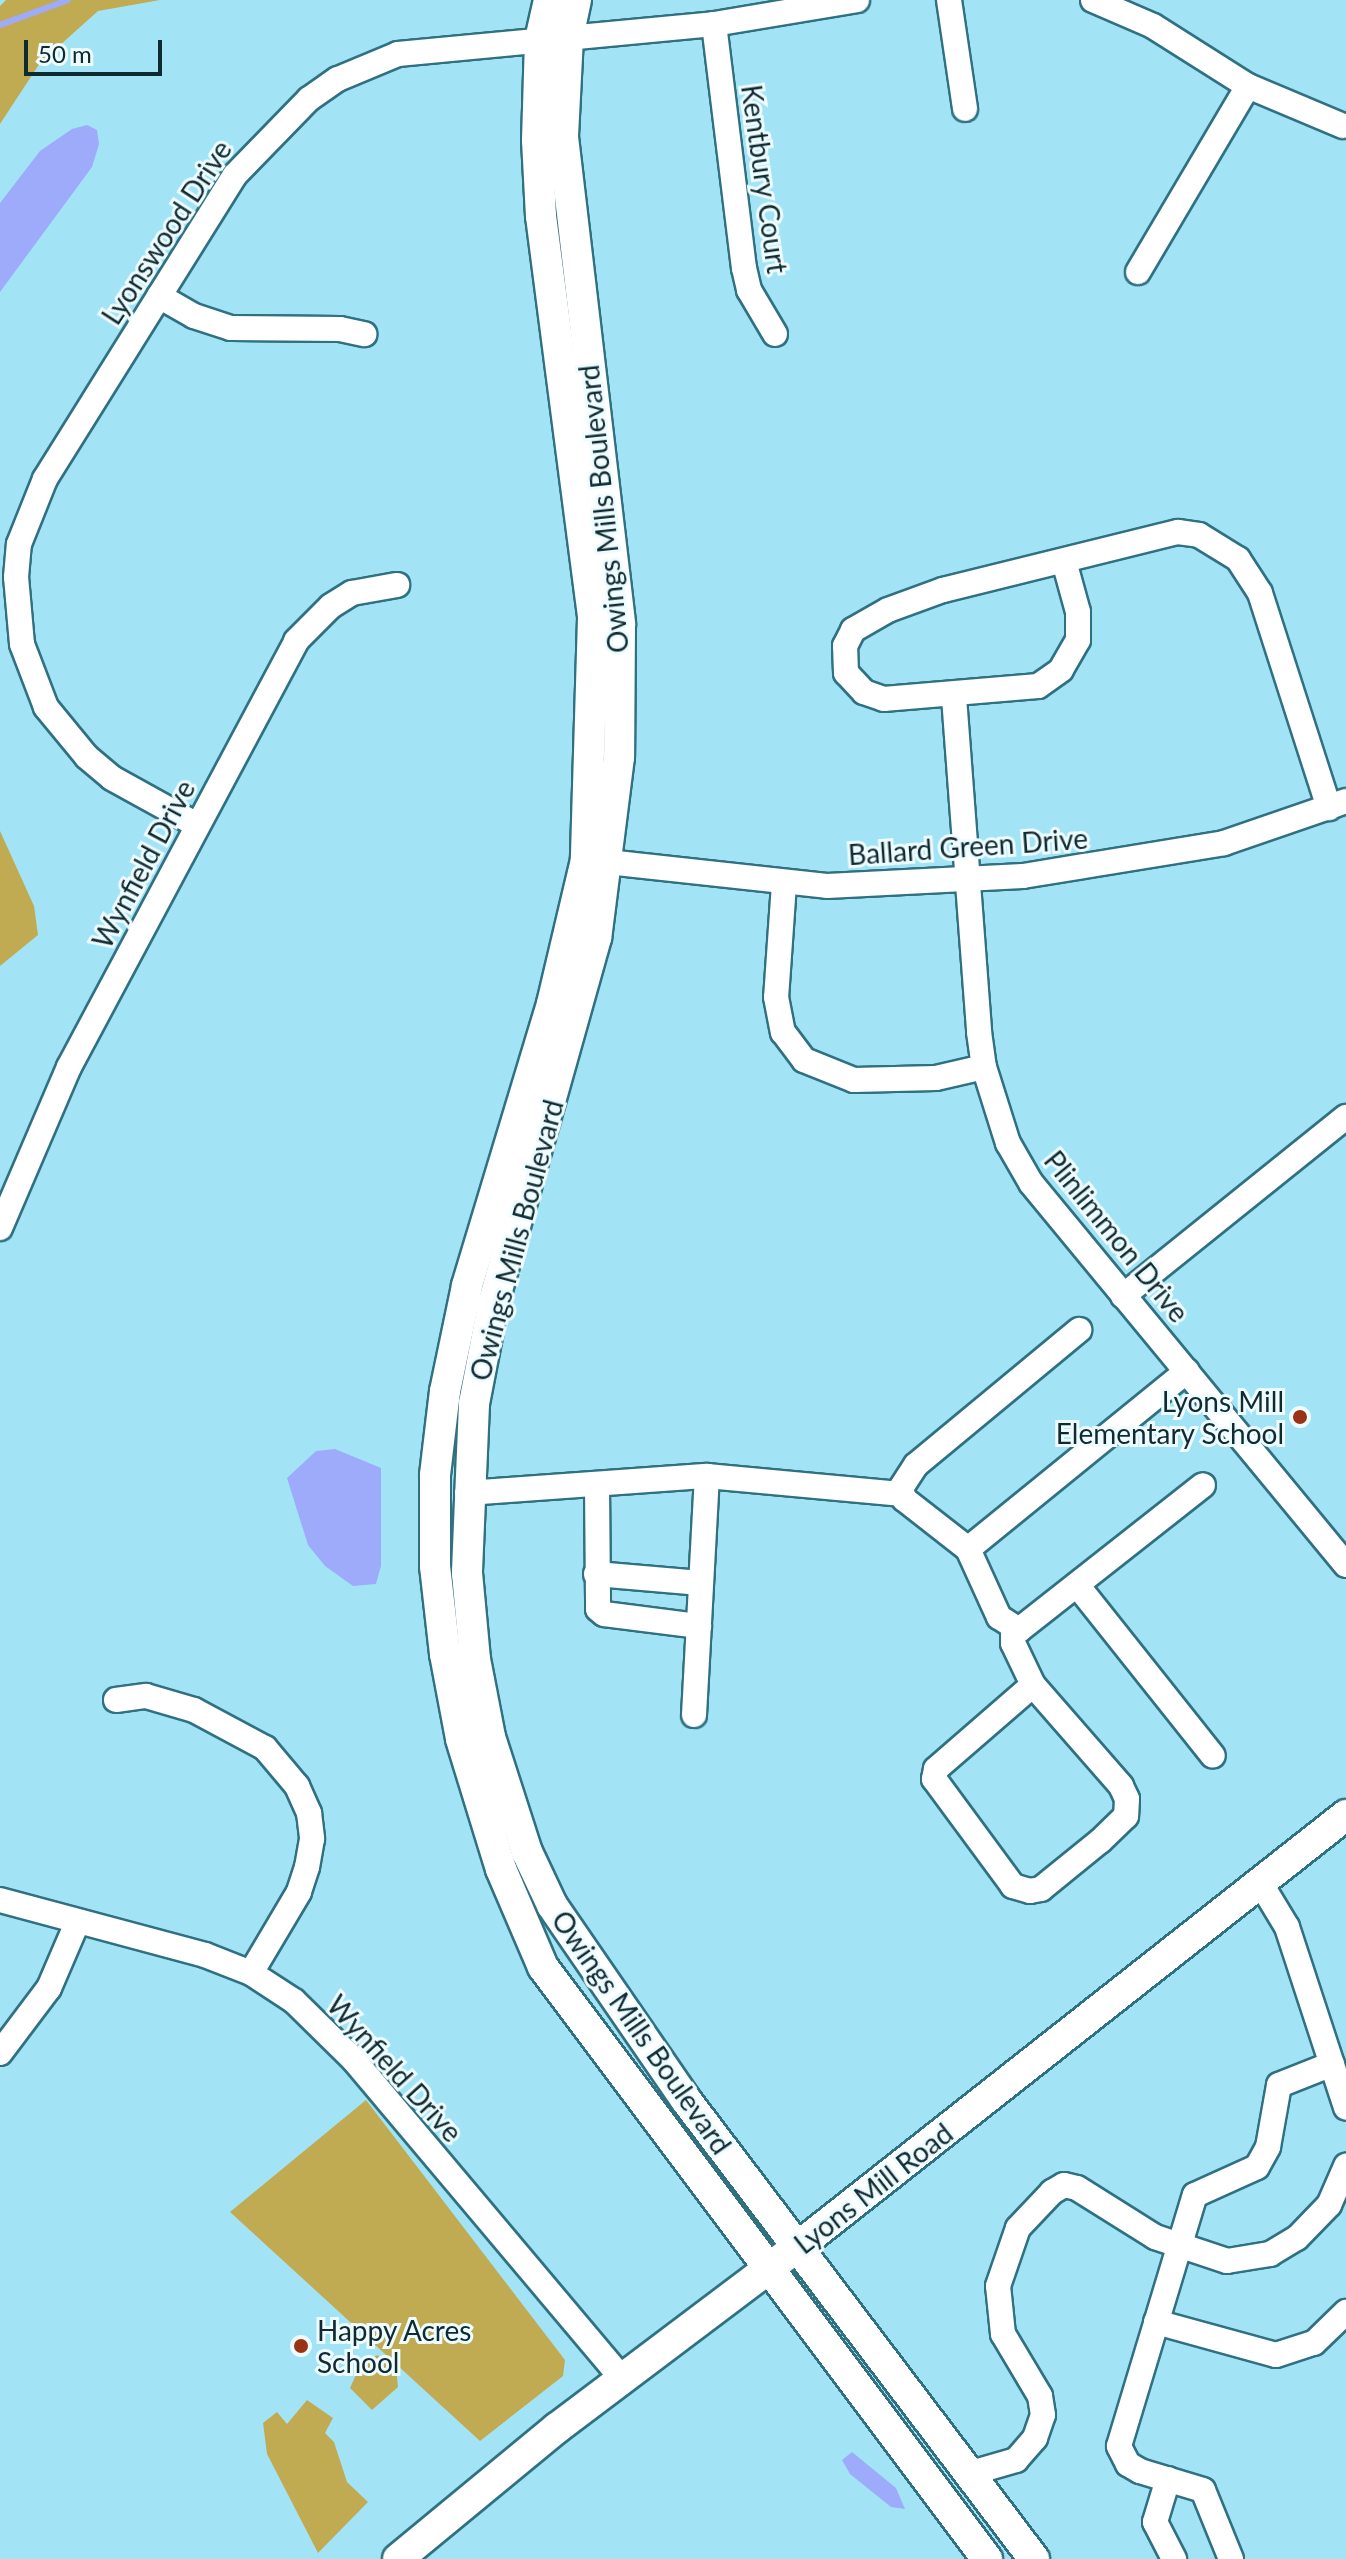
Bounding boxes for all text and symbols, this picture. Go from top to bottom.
scale bar [28,24,166,74]
text: 50 m [38,39,92,68]
street label: Kentbury Court [735,82,795,276]
street label: Lyonswood Drive [94,134,238,330]
street label: Owings Mills Boulevard [571,363,635,655]
street label: Wynfield Drive [85,774,201,954]
street label: Ballard Green Drive [847,821,1089,871]
street label: Owings Mills Boulevard [462,1096,570,1384]
street label: Plinlimmon Drive [1038,1144,1196,1328]
place label: Lyons Mill Elementary School [1055,1384,1284,1450]
marker: Lyons Mill Elementary School [1291,1408,1309,1426]
street label: Owings Mills Boulevard [545,1904,739,2160]
street label: Wynfield Drive [320,1988,470,2148]
street label: Lyons Mill Road [787,2116,959,2260]
place label: Happy Acres School [317,2313,473,2379]
marker: Happy Acres School [292,2337,310,2355]

